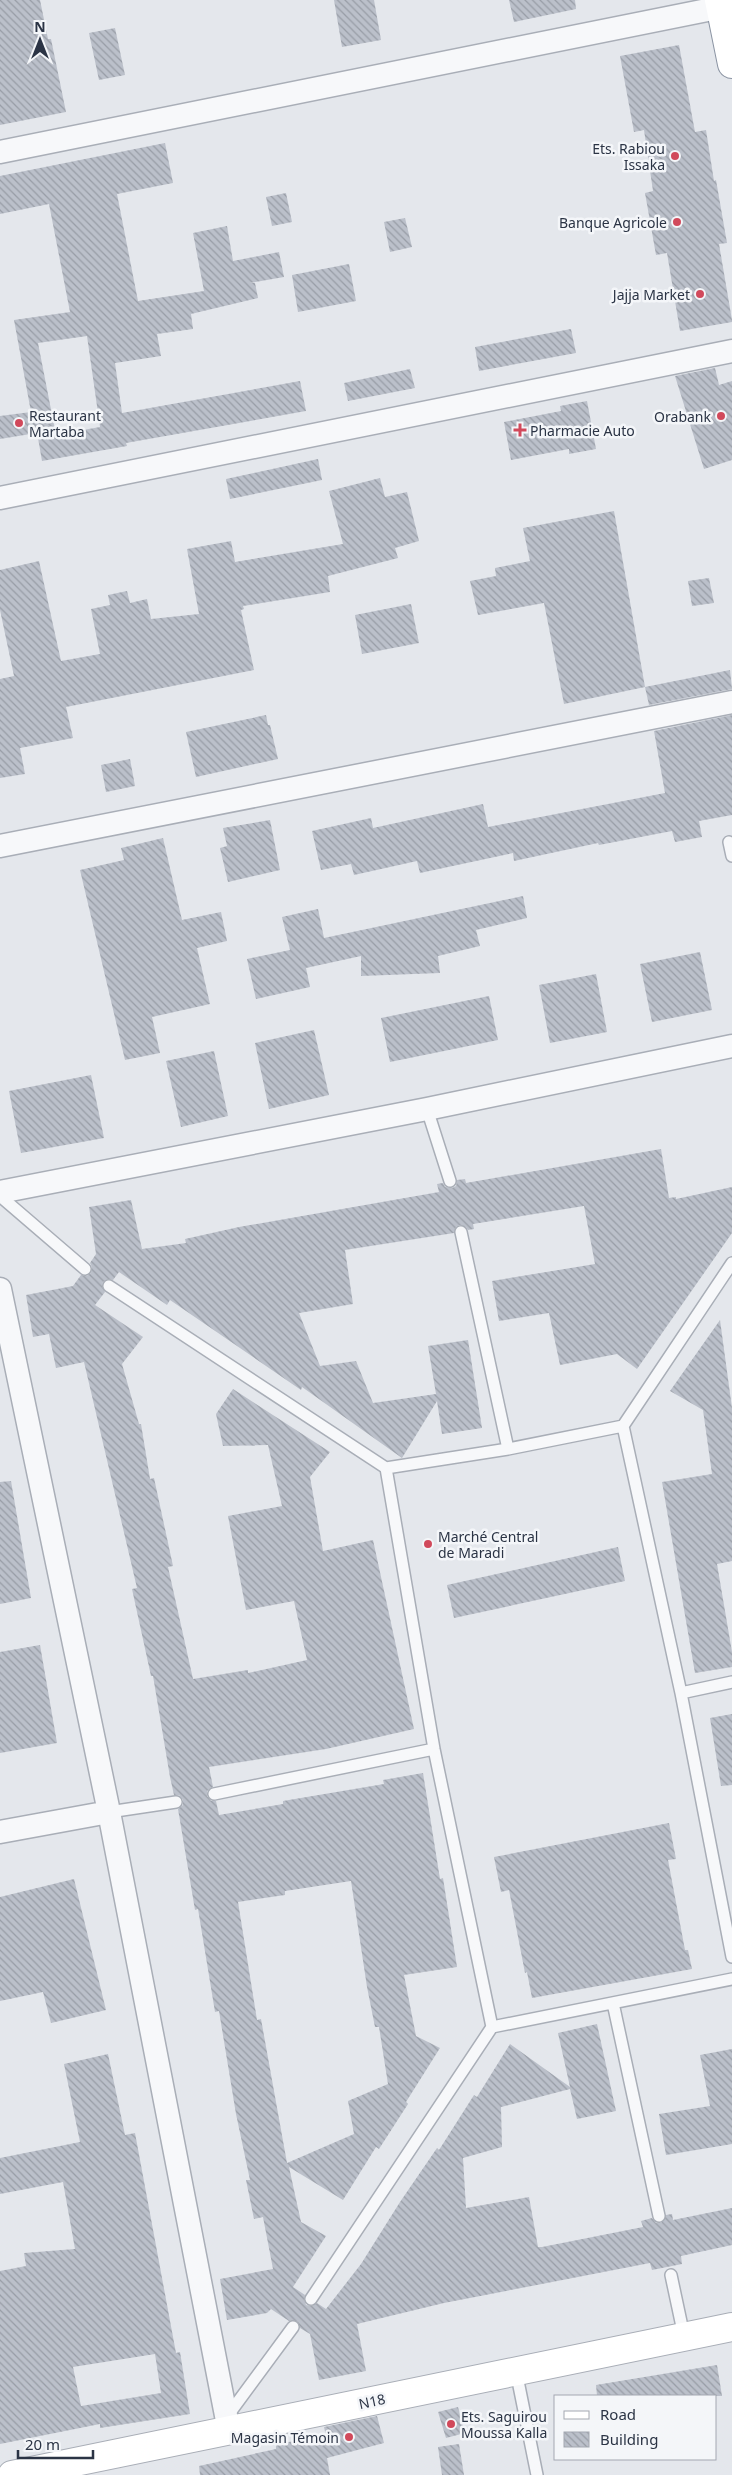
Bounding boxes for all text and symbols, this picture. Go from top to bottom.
north arrow [15,15,65,65]
text: N [34,17,46,36]
place label: Ets. Rabiou Issaka [592,139,665,174]
marker: Ets. Rabiou Issaka [669,150,681,162]
place label: Banque Agricole [559,213,667,232]
marker: Banque Agricole [671,216,683,228]
place label: Jajja Market [611,285,690,304]
marker: Jajja Market [694,288,706,300]
place label: Restaurant Martaba [29,406,101,441]
place label: Orabank [654,407,712,426]
marker: Orabank [715,410,727,422]
marker: Restaurant Martaba [13,417,25,429]
place label: Pharmacie Auto [530,421,635,440]
marker: Pharmacie Auto [514,424,526,436]
place label: Marché Central de Maradi [438,1527,538,1562]
marker: Marché Central de Maradi [422,1538,434,1550]
street label: N18 [357,2389,387,2413]
legend [554,2395,717,2460]
text: Road [600,2404,636,2424]
place label: Ets. Saguirou Moussa Kalla [461,2407,547,2442]
marker: Ets. Saguirou Moussa Kalla [445,2418,457,2430]
scale bar [18,2428,92,2460]
place label: Magasin Témoin [231,2428,339,2447]
text: Building [600,2429,658,2449]
marker: Magasin Témoin [343,2431,355,2443]
text: 20 m [25,2434,60,2454]

